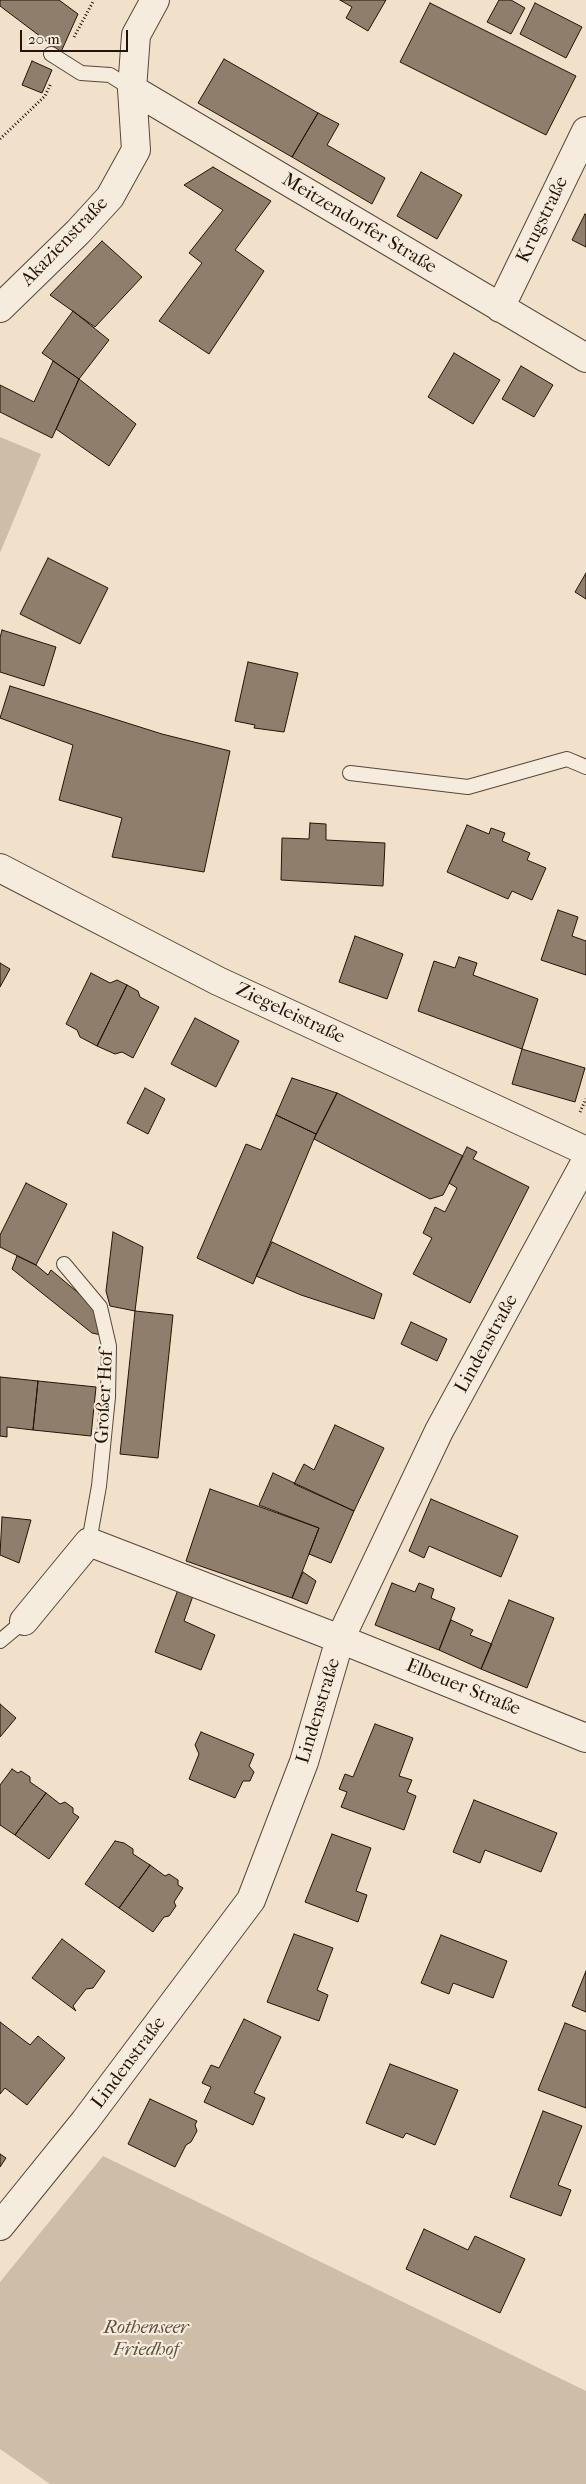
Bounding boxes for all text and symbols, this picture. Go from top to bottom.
scale bar [22,20,130,52]
text: 20 m [28,30,60,48]
street label: Meitzendorfer Straße [278,169,440,279]
street label: Krugstraße [512,173,574,267]
street label: Akazienstraße [17,192,113,292]
street label: Ziegeleistraße [232,979,348,1049]
street label: Lindenstraße [451,1291,523,1397]
street label: Großer Hof [91,1350,119,1444]
street label: Lindenstraße [292,1655,346,1767]
street label: Elbeuer Straße [402,1655,524,1721]
street label: Lindenstraße [87,2013,171,2113]
park label: Rothenseer Friedhof [103,2317,189,2361]

